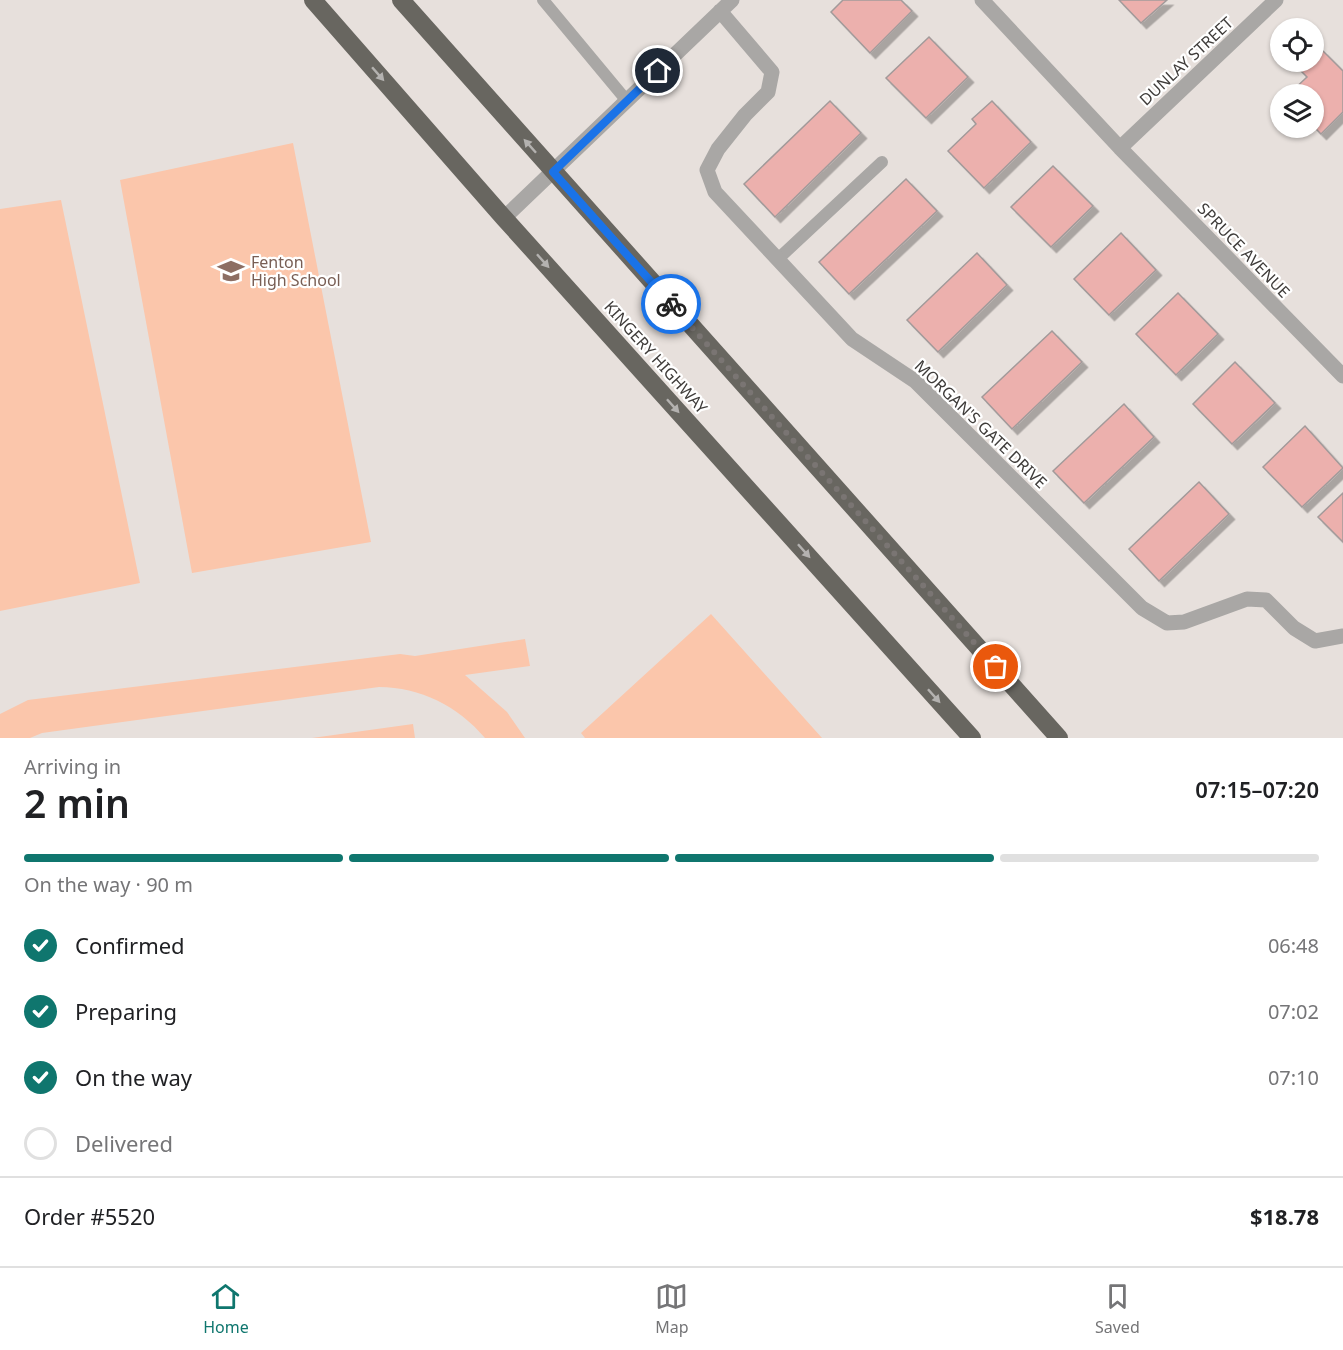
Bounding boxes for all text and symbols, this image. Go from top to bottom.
street label: DUNLAY STREET [1134,12,1238,110]
map controls [1270,18,1324,138]
button: locate [1270,18,1324,72]
pin [632,45,683,96]
icon: home [641,54,674,87]
one-way arrow [371,67,385,82]
button: layers [1270,84,1324,138]
one-way arrow [524,139,537,154]
street label: SPRUCE AVENUE [1193,198,1295,302]
place label: Fenton High School [251,251,341,291]
one-way arrow [536,253,549,268]
school or university icon: Fenton High School [216,256,246,286]
courier [641,274,701,334]
icon: bike [655,288,688,321]
street label: KINGERY HIGHWAY [599,296,713,419]
street label: MORGAN'S GATE DRIVE [910,355,1052,493]
one-way arrow [666,398,679,413]
one-way arrow [797,543,810,558]
pin [970,641,1021,692]
icon: bag [979,650,1012,683]
one-way arrow [927,688,940,703]
text: Arriving in [24,753,121,780]
text: 07:15–07:20 [1195,774,1319,804]
text: 2 min [24,776,130,829]
text: On the way · 90 m [24,871,193,898]
icon: check [24,929,57,962]
text: Confirmed [75,930,185,960]
text: 06:48 [1268,932,1319,959]
icon: check [24,995,57,1028]
text: Preparing [75,996,177,1026]
text: 07:02 [1268,998,1319,1025]
icon: check [24,1061,57,1094]
text: On the way [75,1062,192,1092]
text: 07:10 [1268,1064,1319,1091]
text: Delivered [75,1128,173,1158]
text: Order #5520 [24,1201,155,1231]
text: $18.78 [1250,1201,1319,1231]
tab: Home [203,1280,249,1338]
tab: Map [655,1280,689,1338]
tab: Saved [1095,1280,1140,1338]

